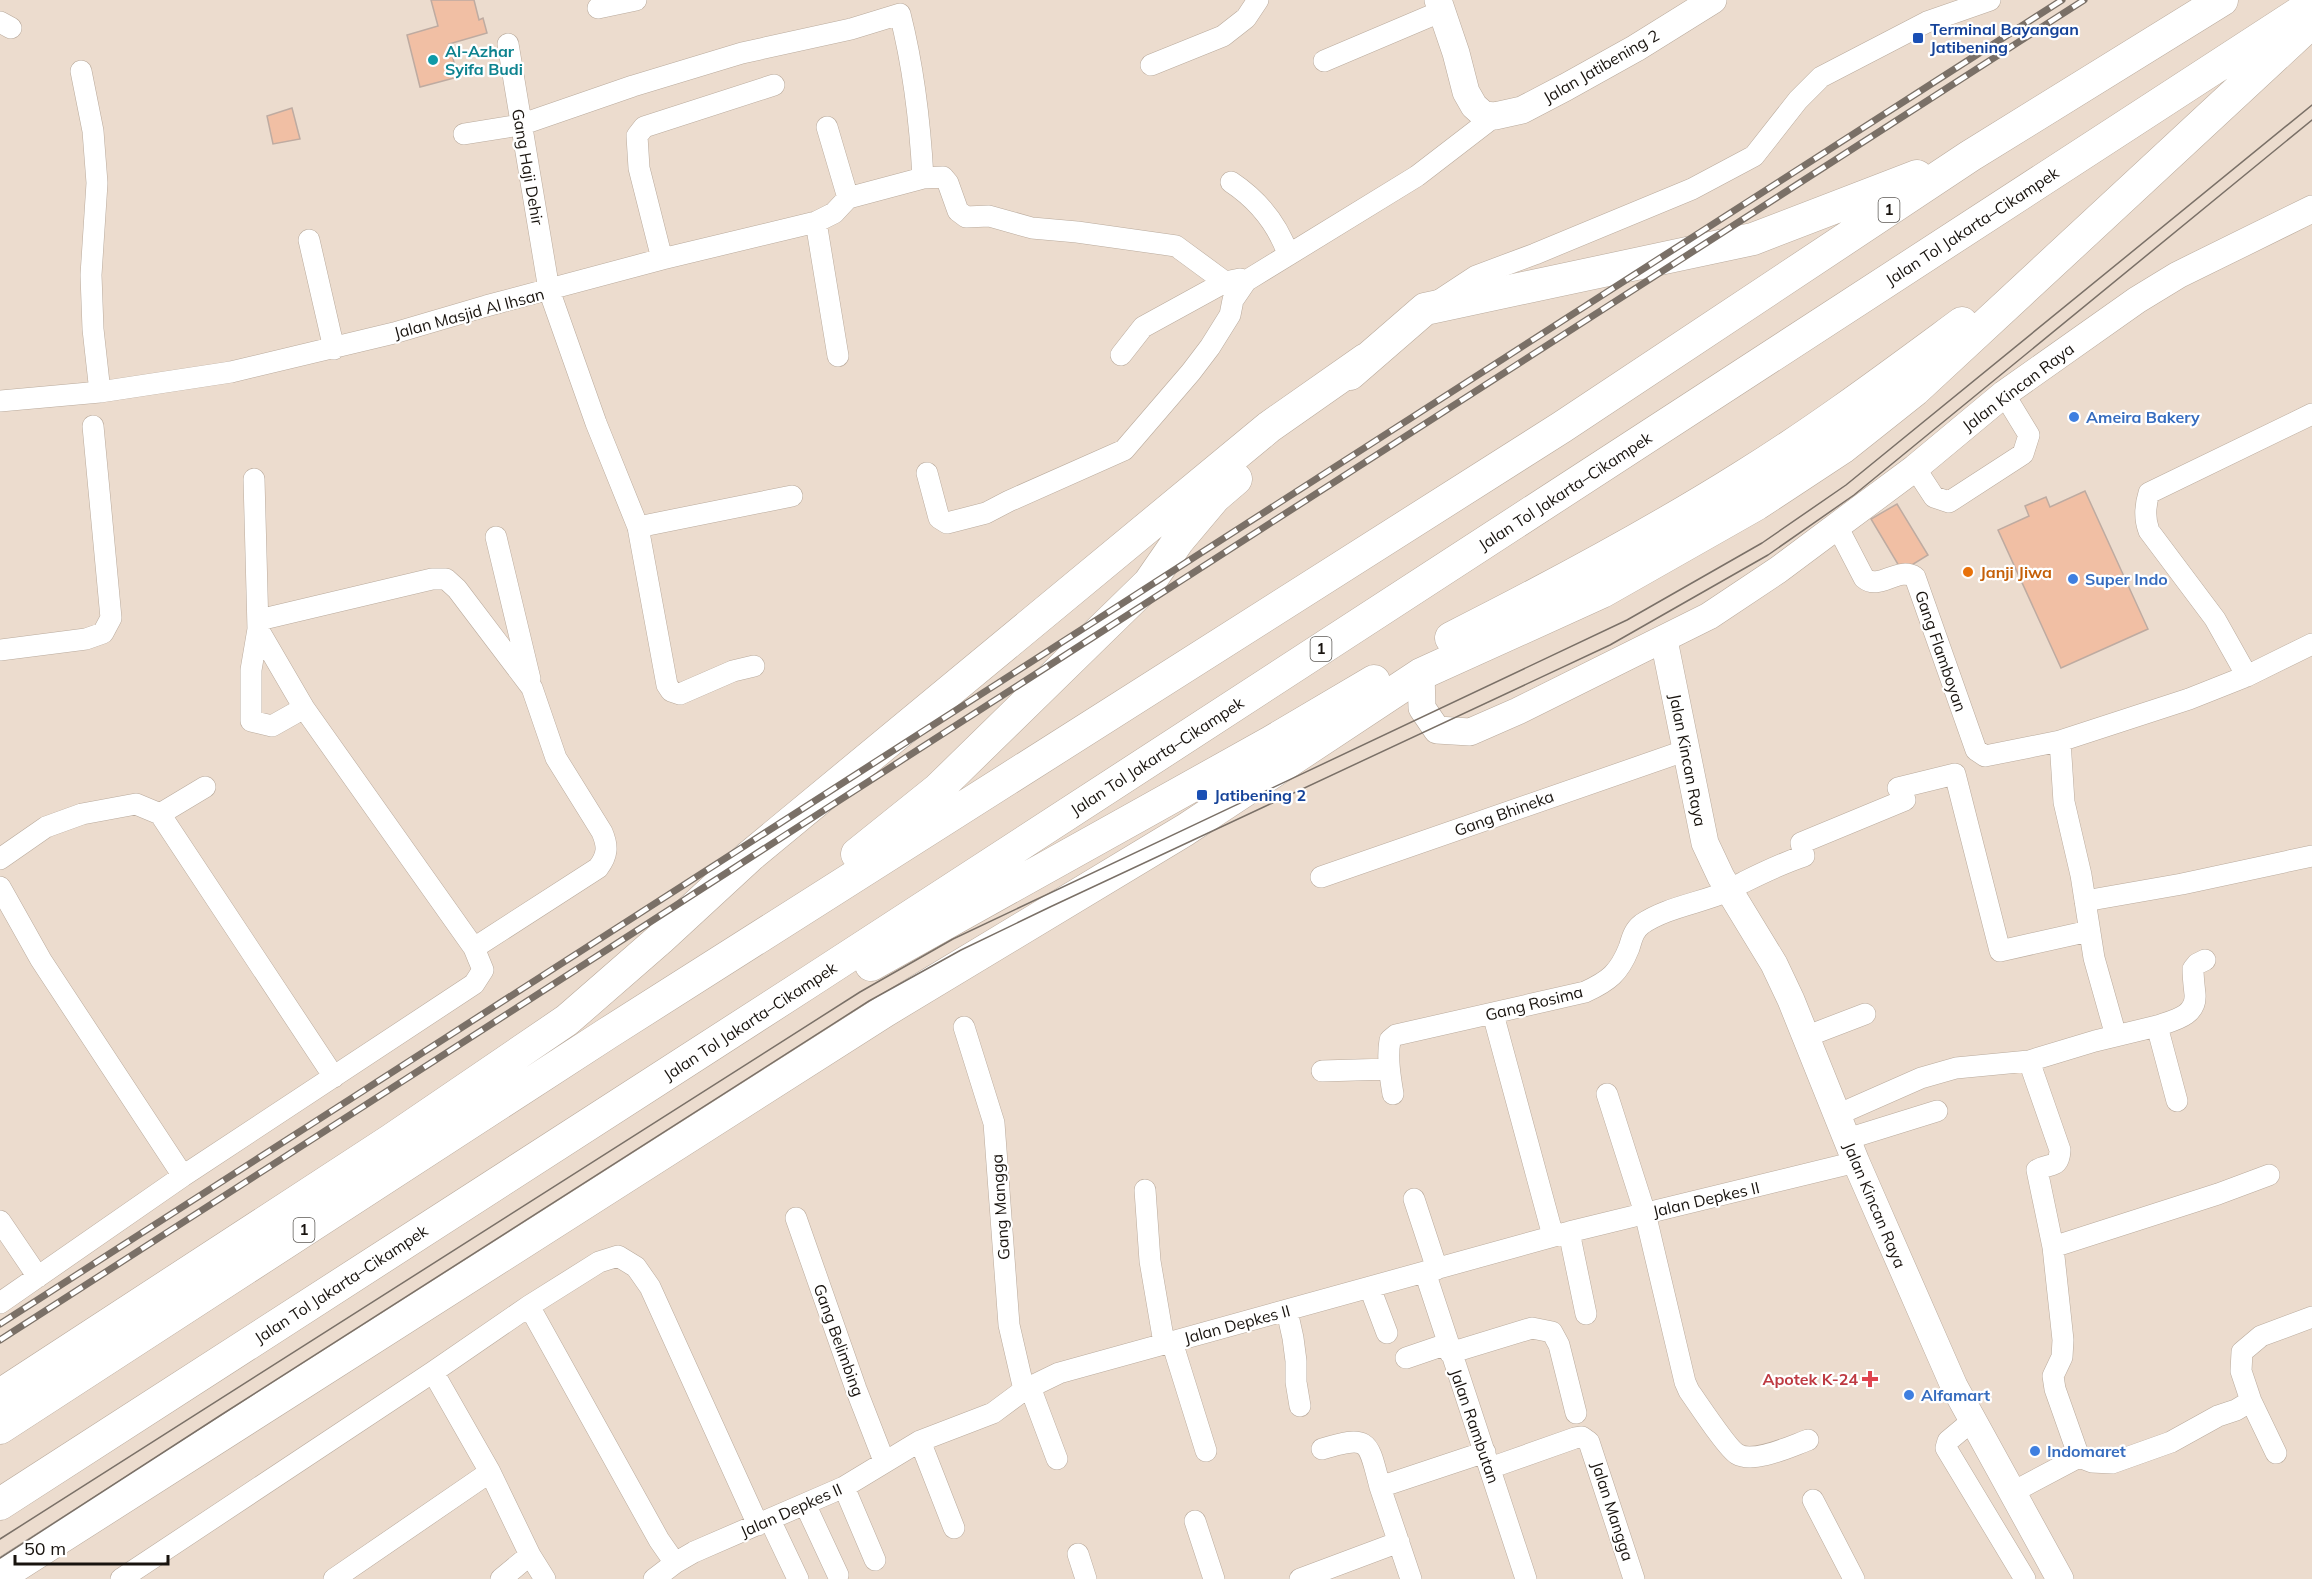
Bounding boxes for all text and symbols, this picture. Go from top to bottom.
place label: Terminal Bayangan Jatibening [1930,19,2079,57]
street label: Jalan Jatibening 2 [1540,25,1662,107]
marker: Terminal Bayangan Jatibening [1911,31,1925,45]
place label: Al-Azhar Syifa Budi [445,41,523,79]
marker: Al-Azhar Syifa Budi [426,53,440,67]
street label: Gang Haji Dehir [508,107,548,227]
street label: Jalan Tol Jakarta–Cikampek [1882,162,2063,290]
road number: 1 [1878,198,1900,222]
street label: Jalan Masjid Al Ihsan [392,283,546,343]
street label: Jalan Kincan Raya [1958,338,2078,436]
place label: Ameira Bakery [2086,407,2200,427]
marker: Ameira Bakery [2067,410,2081,424]
street label: Jalan Tol Jakarta–Cikampek [1475,427,1656,555]
place label: Janji Jiwa [1980,562,2052,582]
marker: Janji Jiwa [1961,565,1975,579]
place label: Super Indo [2085,569,2168,589]
marker: Super Indo [2066,572,2080,586]
street label: Gang Flamboyan [1911,588,1971,714]
road number: 1 [1310,637,1332,661]
street label: Jalan Tol Jakarta–Cikampek [1067,692,1248,820]
street label: Jalan Kincan Raya [1665,692,1711,828]
place label: Jatibening 2 [1214,785,1306,805]
street label: Gang Bhineka [1452,786,1556,840]
marker: Jatibening 2 [1195,788,1209,802]
street label: Jalan Tol Jakarta–Cikampek [660,957,841,1085]
street label: Gang Rosima [1483,981,1585,1025]
street label: Jalan Kincan Raya [1839,1139,1911,1271]
street label: Gang Mangga [986,1153,1014,1261]
street label: Jalan Depkes II [1651,1177,1761,1221]
road number: 1 [294,1218,314,1242]
street label: Jalan Tol Jakarta–Cikampek [251,1220,432,1348]
street label: Gang Belimbing [809,1281,869,1399]
street label: Jalan Depkes II [1182,1300,1292,1348]
street label: Jalan Rambutan [1446,1366,1504,1486]
place label: Apotek K-24 [1762,1369,1858,1389]
marker: Apotek K-24 [1863,1372,1877,1386]
place label: Alfamart [1921,1385,1990,1405]
marker: Alfamart [1902,1388,1916,1402]
place label: Indomaret [2047,1441,2126,1461]
marker: Indomaret [2028,1444,2042,1458]
street label: Jalan Mangga [1588,1459,1638,1563]
street label: Jalan Depkes II [737,1479,845,1541]
scale bar [15,1528,168,1566]
text: 50 m [24,1537,66,1560]

